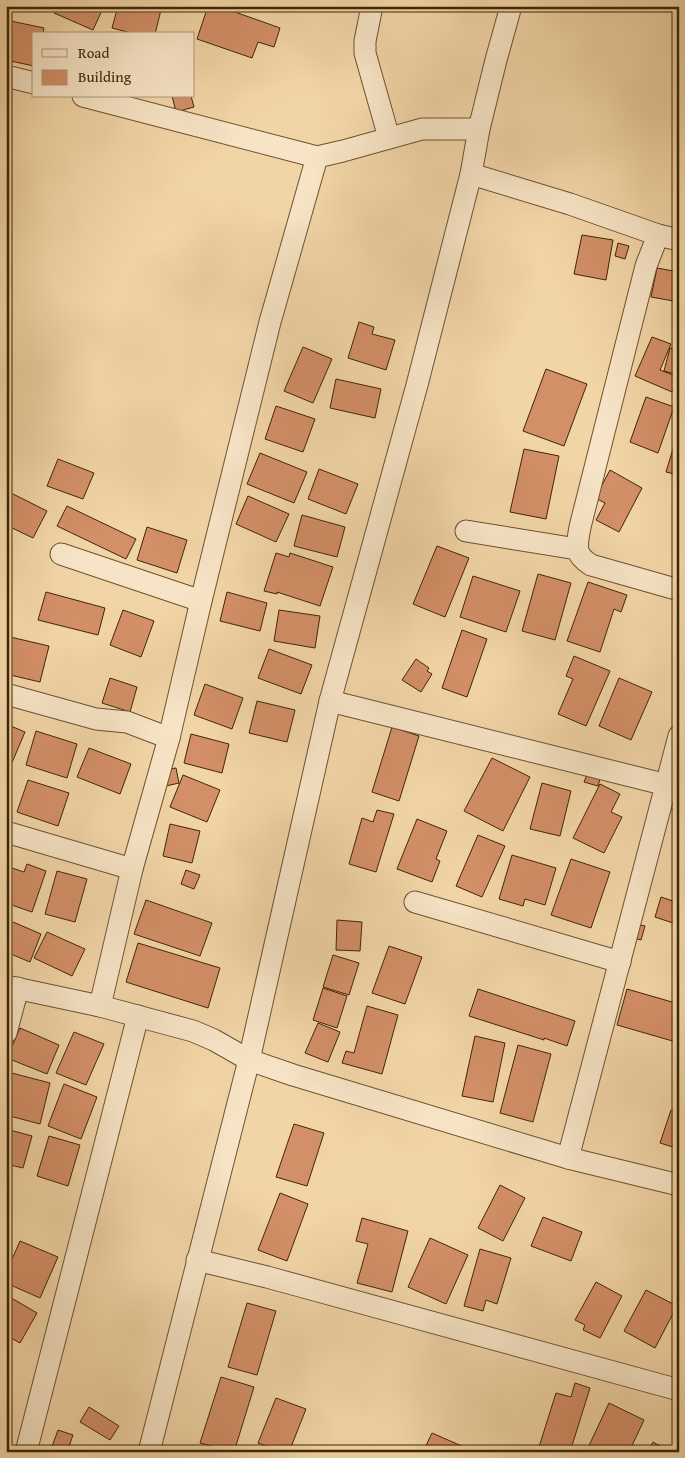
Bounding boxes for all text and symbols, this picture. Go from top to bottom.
legend [32,32,195,98]
text: Road [78,42,109,63]
text: Building [78,66,132,87]

